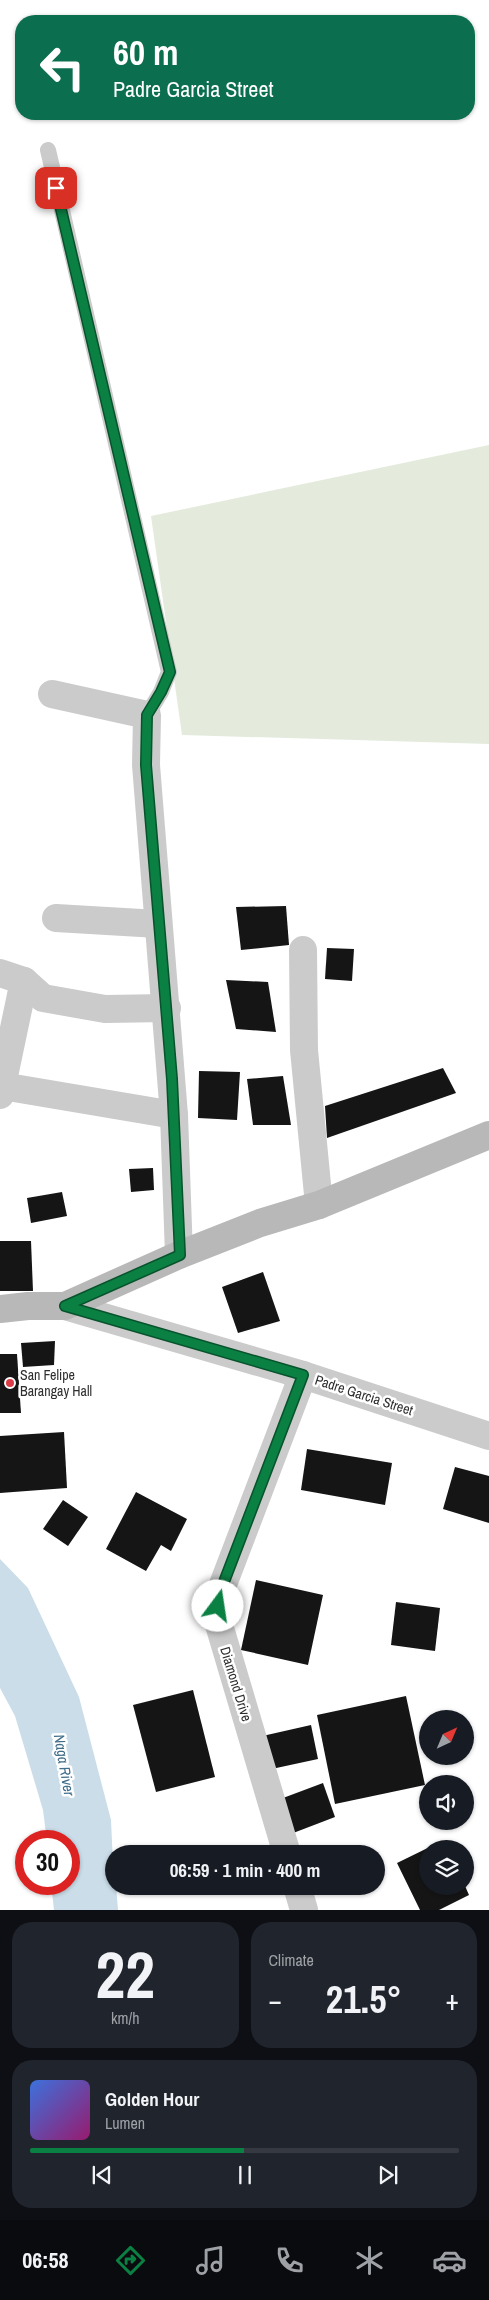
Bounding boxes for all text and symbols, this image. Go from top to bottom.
text: 60 m [113,29,178,76]
icon: left [30,35,95,100]
text: Padre Garcia Street [113,74,273,104]
pin [35,167,77,209]
icon: arrive [42,174,70,202]
place label: San Felipe Barangay Hall [20,1366,92,1400]
street label: Padre Garcia Street [313,1371,415,1419]
marker: San Felipe Barangay Hall [4,1377,16,1389]
position arrow [191,1579,243,1631]
street label: Diamond Drive [216,1644,256,1724]
north arrow [419,1710,474,1765]
map controls [419,1710,474,1895]
water label: Naga River [49,1732,80,1798]
button: sound [419,1775,474,1830]
speed limit sign: 30 [15,1830,80,1895]
button: layers [419,1840,474,1895]
text: 06:59 · 1 min · 400 m [170,1857,320,1883]
text: 22 [96,1931,155,2018]
text: Climate [269,1949,314,1971]
text: 21.5° [326,1974,402,2025]
text: − [269,1981,282,2019]
text: + [446,1981,459,2019]
text: km/h [111,2007,139,2029]
text: Golden Hour [105,2086,199,2112]
text: Lumen [105,2112,145,2134]
icon: previous [88,2161,116,2189]
icon: pause [231,2161,259,2189]
icon: next [374,2161,402,2189]
icon: directions [113,2243,148,2278]
icon: music [193,2243,228,2278]
icon: phone [272,2243,307,2278]
icon: climate [352,2243,387,2278]
icon: car [432,2243,467,2278]
text: 06:58 [22,2245,68,2275]

